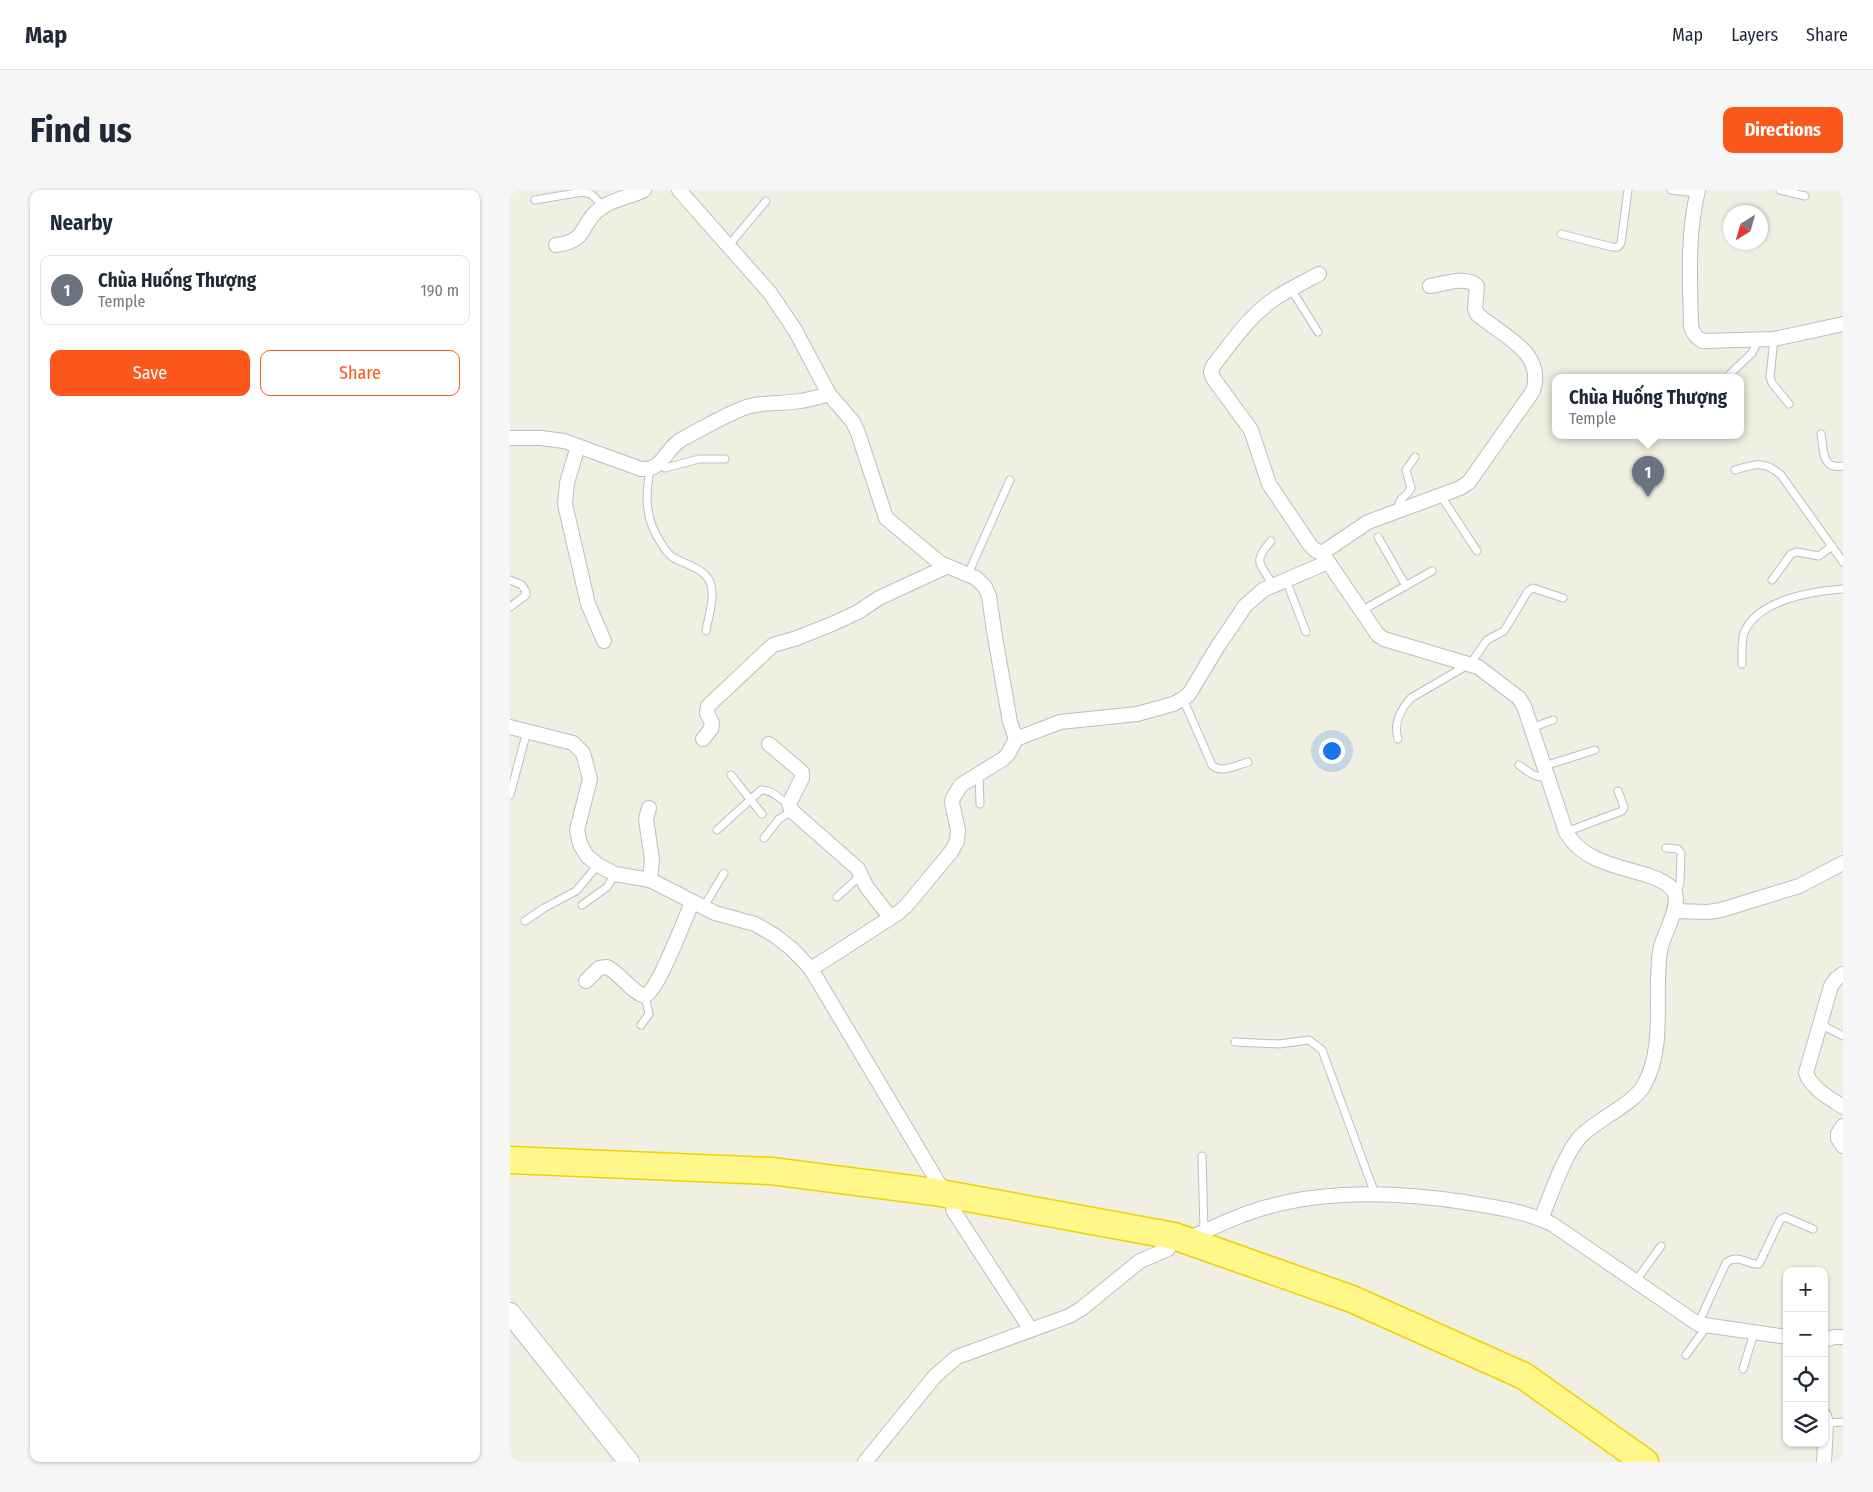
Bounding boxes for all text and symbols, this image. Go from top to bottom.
text: Map [25,21,67,49]
text: Map [1672,24,1703,46]
text: Layers [1731,24,1778,46]
text: Share [1806,24,1848,46]
button: Directions [1723,107,1843,153]
text: Find us [30,109,132,151]
north arrow [1723,205,1768,250]
text: Nearby [50,210,112,236]
text: Chùa Huống Thượng [98,269,256,292]
text: 1 [64,281,70,300]
text: 190 m [421,281,459,300]
text: Temple [98,292,145,311]
button: Save [50,350,250,396]
button: Share [260,350,460,396]
popup [1552,374,1744,439]
text: Chùa Huống Thượng [1569,386,1727,409]
text: Temple [1569,409,1616,428]
pin: 1 [1632,456,1664,497]
your location [1319,738,1345,764]
map controls [1783,1267,1828,1447]
button: + [1783,1267,1828,1312]
button: − [1783,1312,1828,1357]
button: locate [1783,1357,1828,1402]
button: layers [1783,1402,1828,1447]

